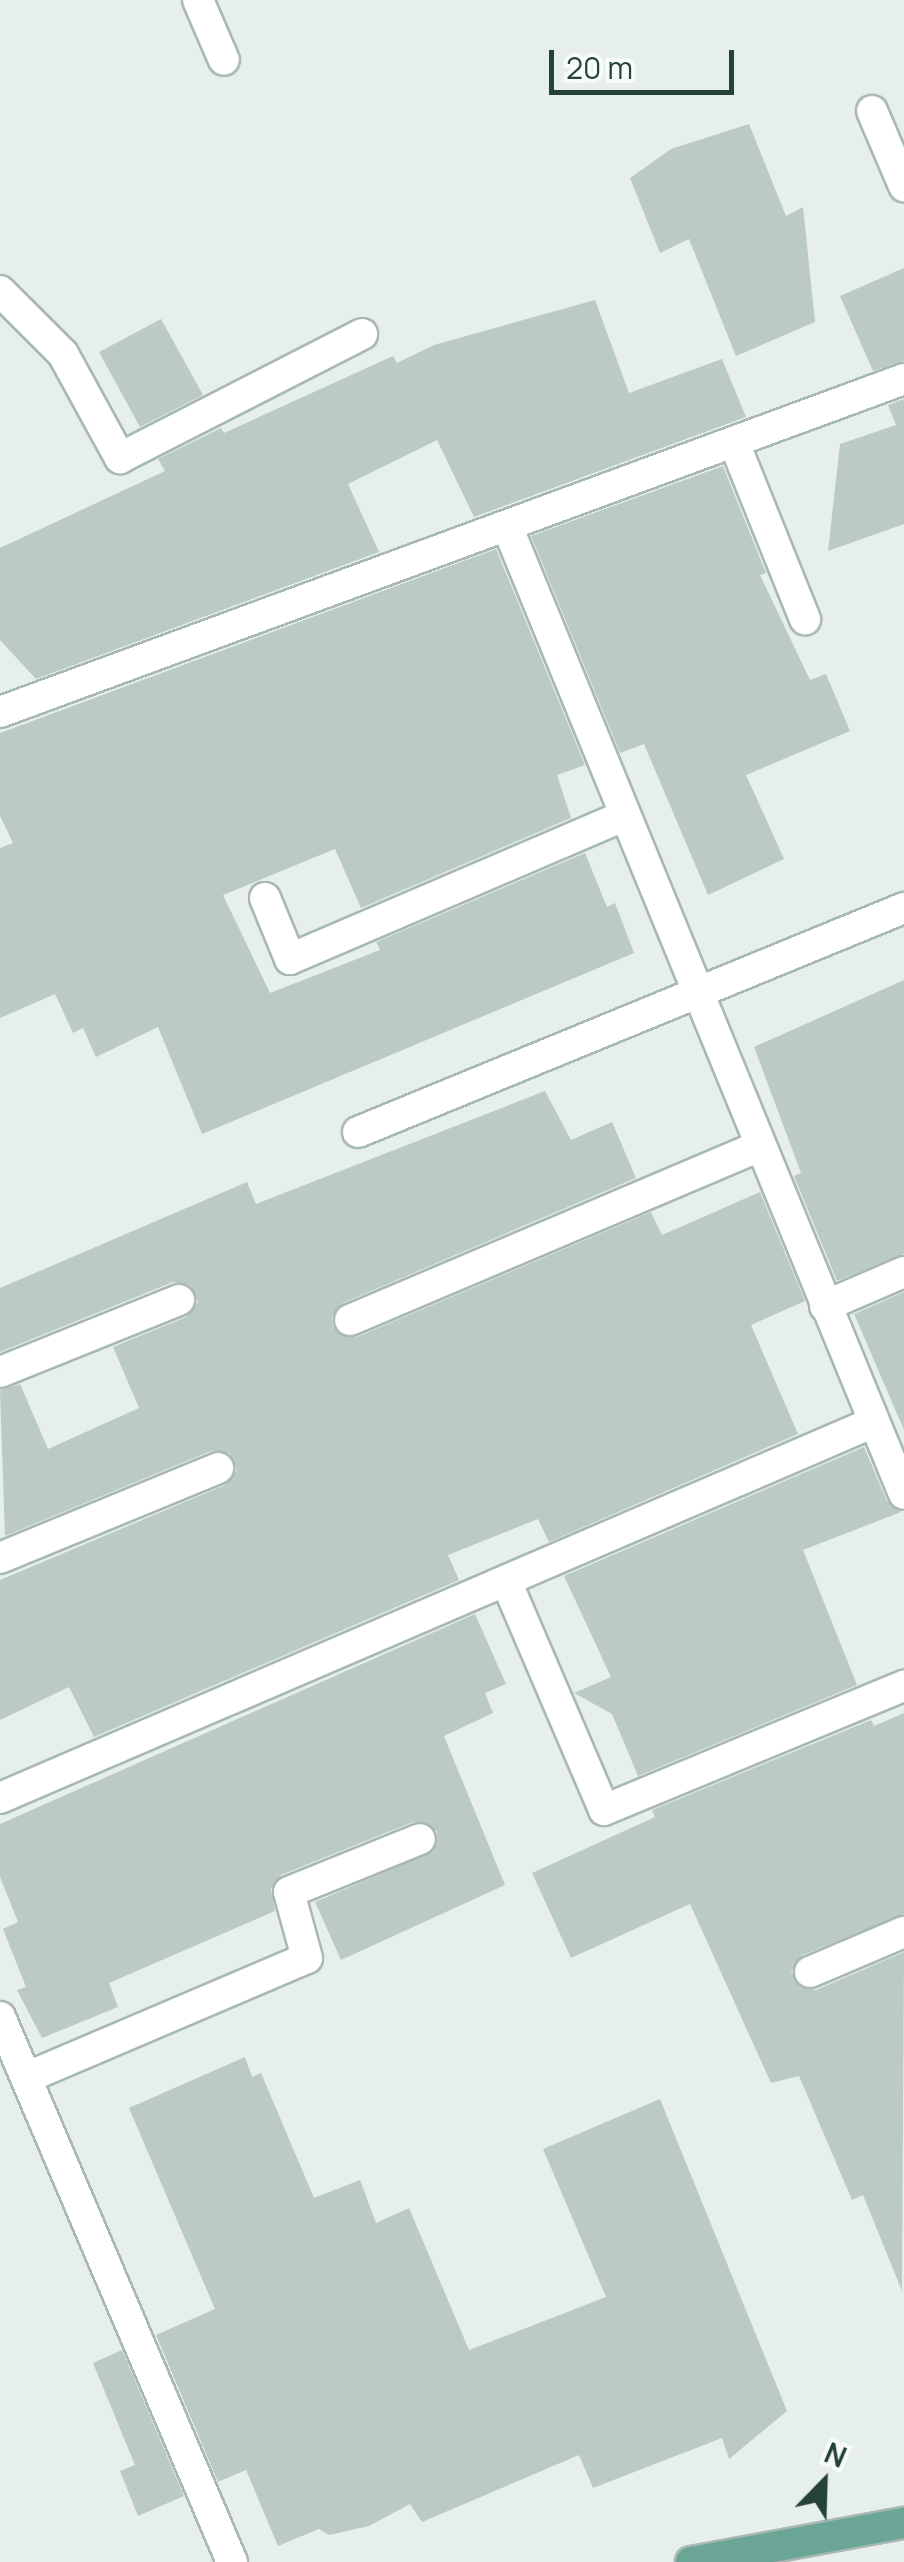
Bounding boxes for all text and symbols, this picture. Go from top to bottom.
scale bar [554,30,739,92]
text: 20 m [566,47,633,88]
north arrow [774,2432,874,2532]
text: N [819,2433,852,2476]

